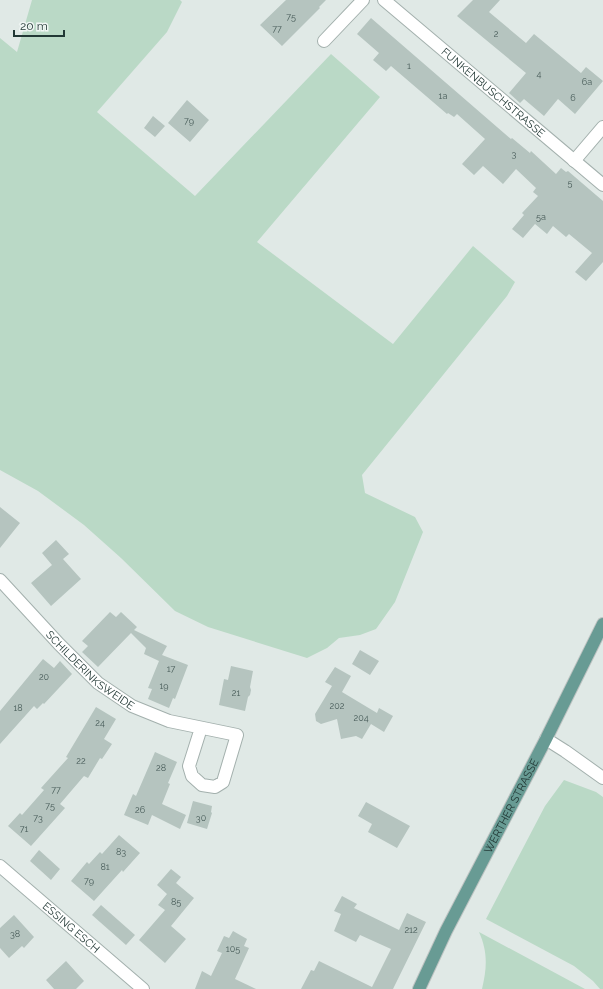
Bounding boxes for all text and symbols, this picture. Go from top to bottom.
scale bar [14,12,64,38]
house number: 75 [286,12,296,22]
text: 20 m [20,19,48,33]
house number: 77 [272,24,282,34]
house number: 2 [494,29,499,39]
street label: FUNKENBUSCHSTRASSE [439,45,548,140]
house number: 1 [407,61,411,71]
house number: 4 [537,69,542,79]
house number: 6a [582,77,592,87]
house number: 1a [439,91,447,101]
house number: 6 [570,93,576,103]
house number: 79 [184,116,194,126]
house number: 3 [512,149,517,159]
house number: 5 [568,178,573,188]
house number: 5a [536,212,546,222]
street label: SCHILDERINKSWEIDE [43,628,137,712]
house number: 17 [167,664,175,674]
house number: 20 [39,672,50,682]
house number: 19 [159,681,169,691]
house number: 21 [232,688,240,698]
house number: 202 [330,701,345,711]
house number: 18 [13,703,23,713]
house number: 204 [353,713,369,723]
house number: 24 [95,718,105,728]
house number: 22 [76,756,86,766]
street label: WERTHER STRASSE [481,756,541,855]
house number: 28 [156,763,166,773]
house number: 77 [51,785,61,795]
house number: 75 [45,801,55,811]
house number: 26 [135,805,146,815]
house number: 73 [33,813,43,823]
house number: 30 [196,813,207,823]
house number: 71 [20,824,28,834]
house number: 83 [116,847,126,857]
house number: 81 [100,862,110,872]
house number: 79 [84,876,94,886]
house number: 85 [171,897,181,907]
street label: ESSING ESCH [40,899,102,955]
house number: 212 [404,925,418,935]
house number: 38 [10,929,20,939]
house number: 105 [226,944,240,954]

